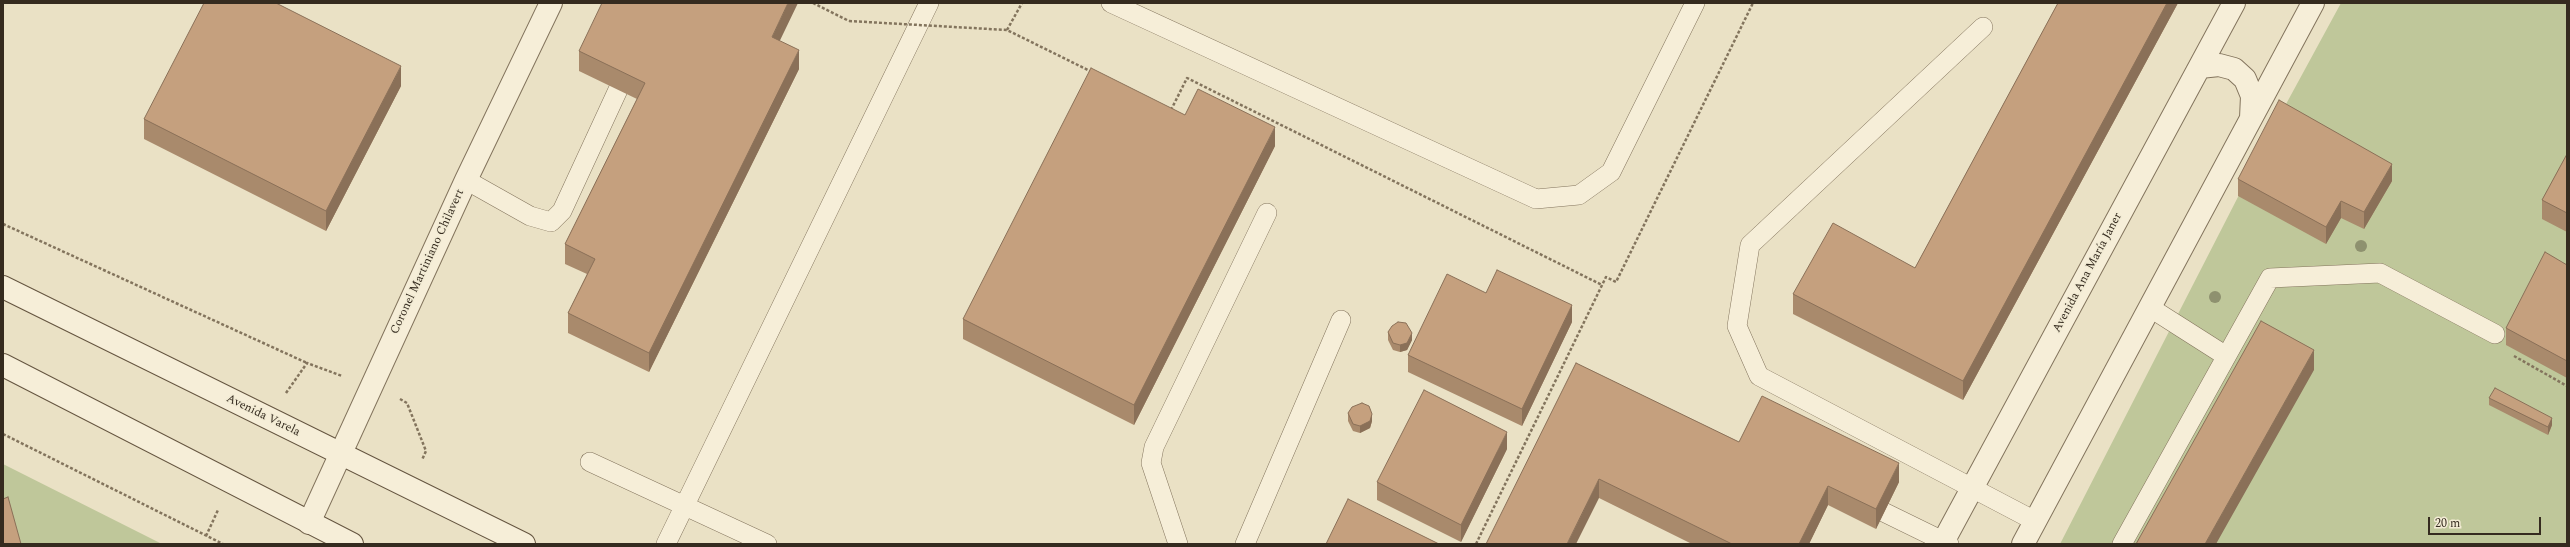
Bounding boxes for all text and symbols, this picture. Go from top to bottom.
street label: Coronel Martiniano Chilavert [388,187,468,337]
street label: Avenida Ana María Janer [2050,211,2126,335]
street label: Avenida Varela [224,392,302,440]
scale bar [2430,509,2543,535]
text: 20 m [2435,514,2460,533]

